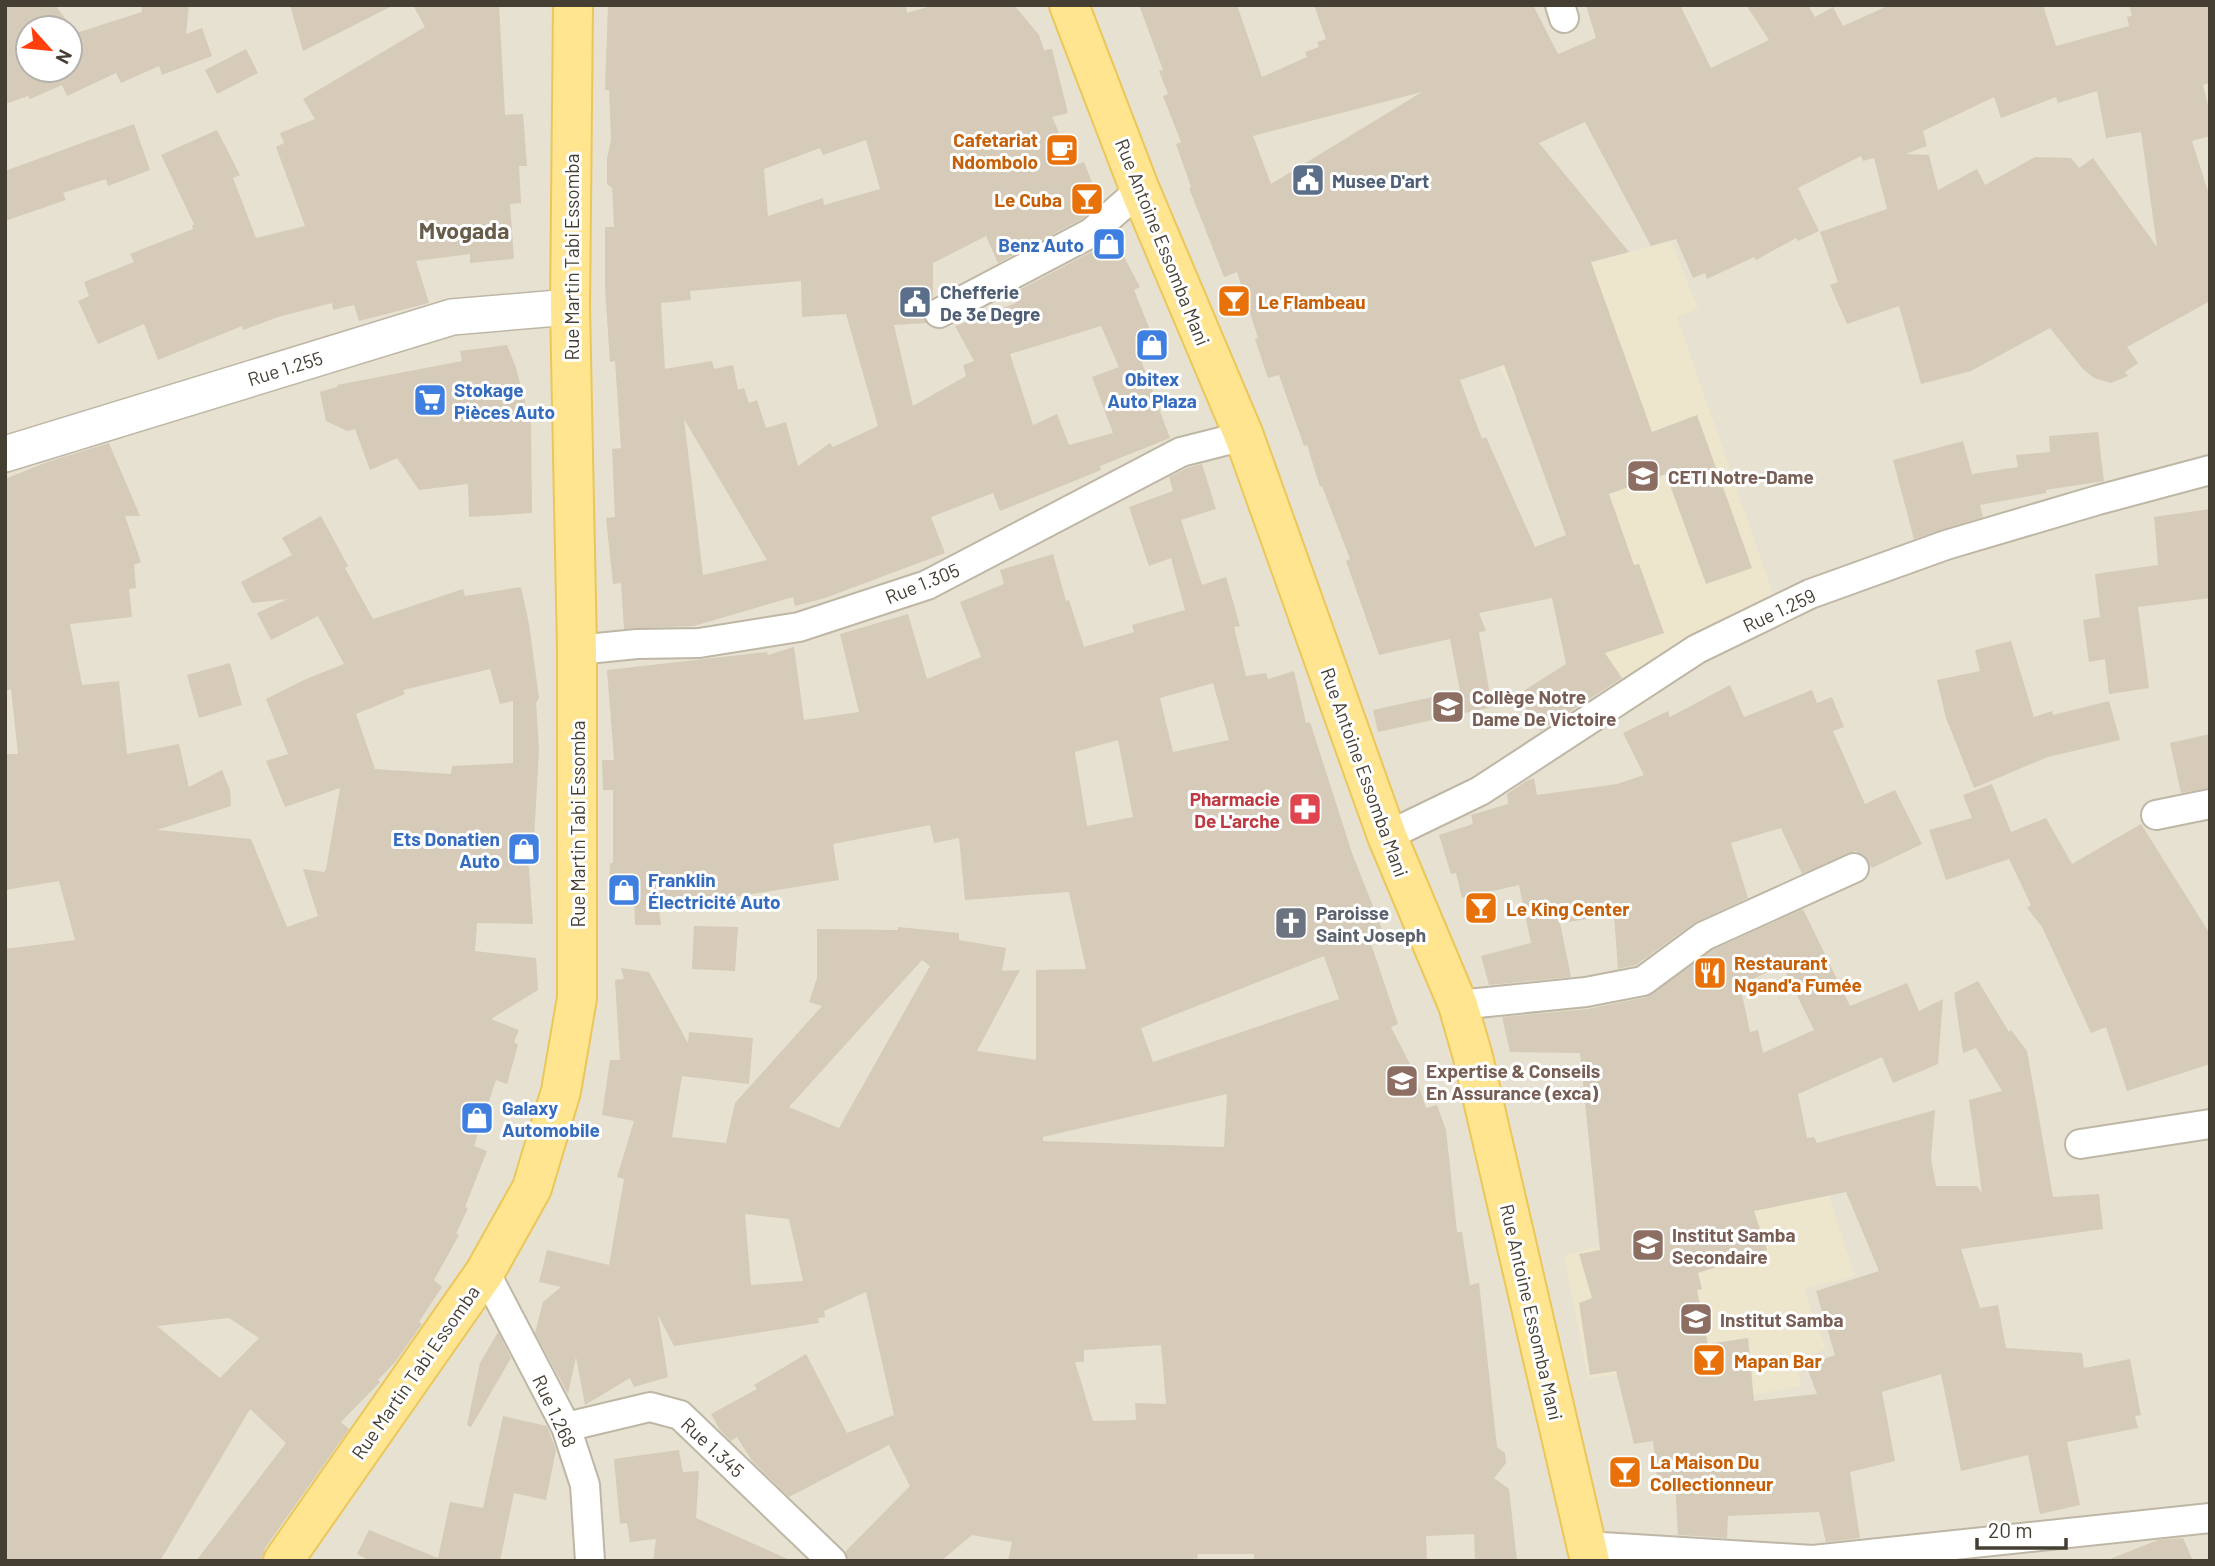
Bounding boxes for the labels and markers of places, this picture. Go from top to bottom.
place label: Cafetariat Ndombolo [952,128,1038,173]
cafe icon: Cafetariat Ndombolo [1043,131,1081,169]
public building icon: Musee D'art [1289,161,1327,199]
place label: Musee D'art [1332,169,1429,192]
bar icon: Le Cuba [1068,180,1106,218]
place label: Le Cuba [994,188,1062,211]
shop icon: Benz Auto [1090,225,1128,263]
place label: Benz Auto [998,233,1084,256]
place label: Chefferie De 3e Degre [940,280,1040,325]
bar icon: Le Flambeau [1215,282,1253,320]
public building icon: Chefferie De 3e Degre [896,283,934,321]
place label: Le Flambeau [1258,290,1366,313]
shop icon: Obitex Auto Plaza [1133,326,1171,364]
place label: Obitex Auto Plaza [1107,367,1197,412]
place label: Stokage Pièces Auto [454,378,555,423]
supermarket icon: Stokage Pièces Auto [411,381,449,419]
school or university icon: CETI Notre-Dame [1624,457,1662,495]
place label: CETI Notre-Dame [1668,465,1814,488]
place label: Collège Notre Dame De Victoire [1472,685,1616,730]
school or university icon: Collège Notre Dame De Victoire [1429,688,1467,726]
place label: Pharmacie De L'arche [1190,787,1280,832]
pharmacy icon: Pharmacie De L'arche [1286,790,1324,828]
place label: Ets Donatien Auto [393,827,500,872]
shop icon: Ets Donatien Auto [505,830,543,868]
place label: Franklin Électricité Auto [648,868,781,913]
shop icon: Franklin Électricité Auto [605,871,643,909]
bar icon: Le King Center [1462,889,1500,927]
place label: Le King Center [1506,897,1630,920]
place label: Paroisse Saint Joseph [1316,901,1426,946]
church icon: Paroisse Saint Joseph [1272,904,1310,942]
place label: Restaurant Ngand'a Fumée [1734,951,1862,996]
restaurant icon: Restaurant Ngand'a Fumée [1691,954,1729,992]
place label: Expertise & Conseils En Assurance (exca) [1426,1059,1600,1104]
school or university icon: Expertise & Conseils En Assurance (exca) [1383,1062,1421,1100]
place label: Galaxy Automobile [502,1096,600,1141]
shop icon: Galaxy Automobile [458,1099,496,1137]
place label: Institut Samba Secondaire [1672,1223,1795,1268]
school or university icon: Institut Samba Secondaire [1629,1226,1667,1264]
school or university icon: Institut Samba [1677,1300,1715,1338]
place label: Institut Samba [1720,1308,1843,1331]
bar icon: Mapan Bar [1690,1341,1728,1379]
place label: Mapan Bar [1734,1349,1822,1372]
place label: La Maison Du Collectionneur [1650,1450,1774,1495]
bar icon: La Maison Du Collectionneur [1606,1453,1644,1491]

